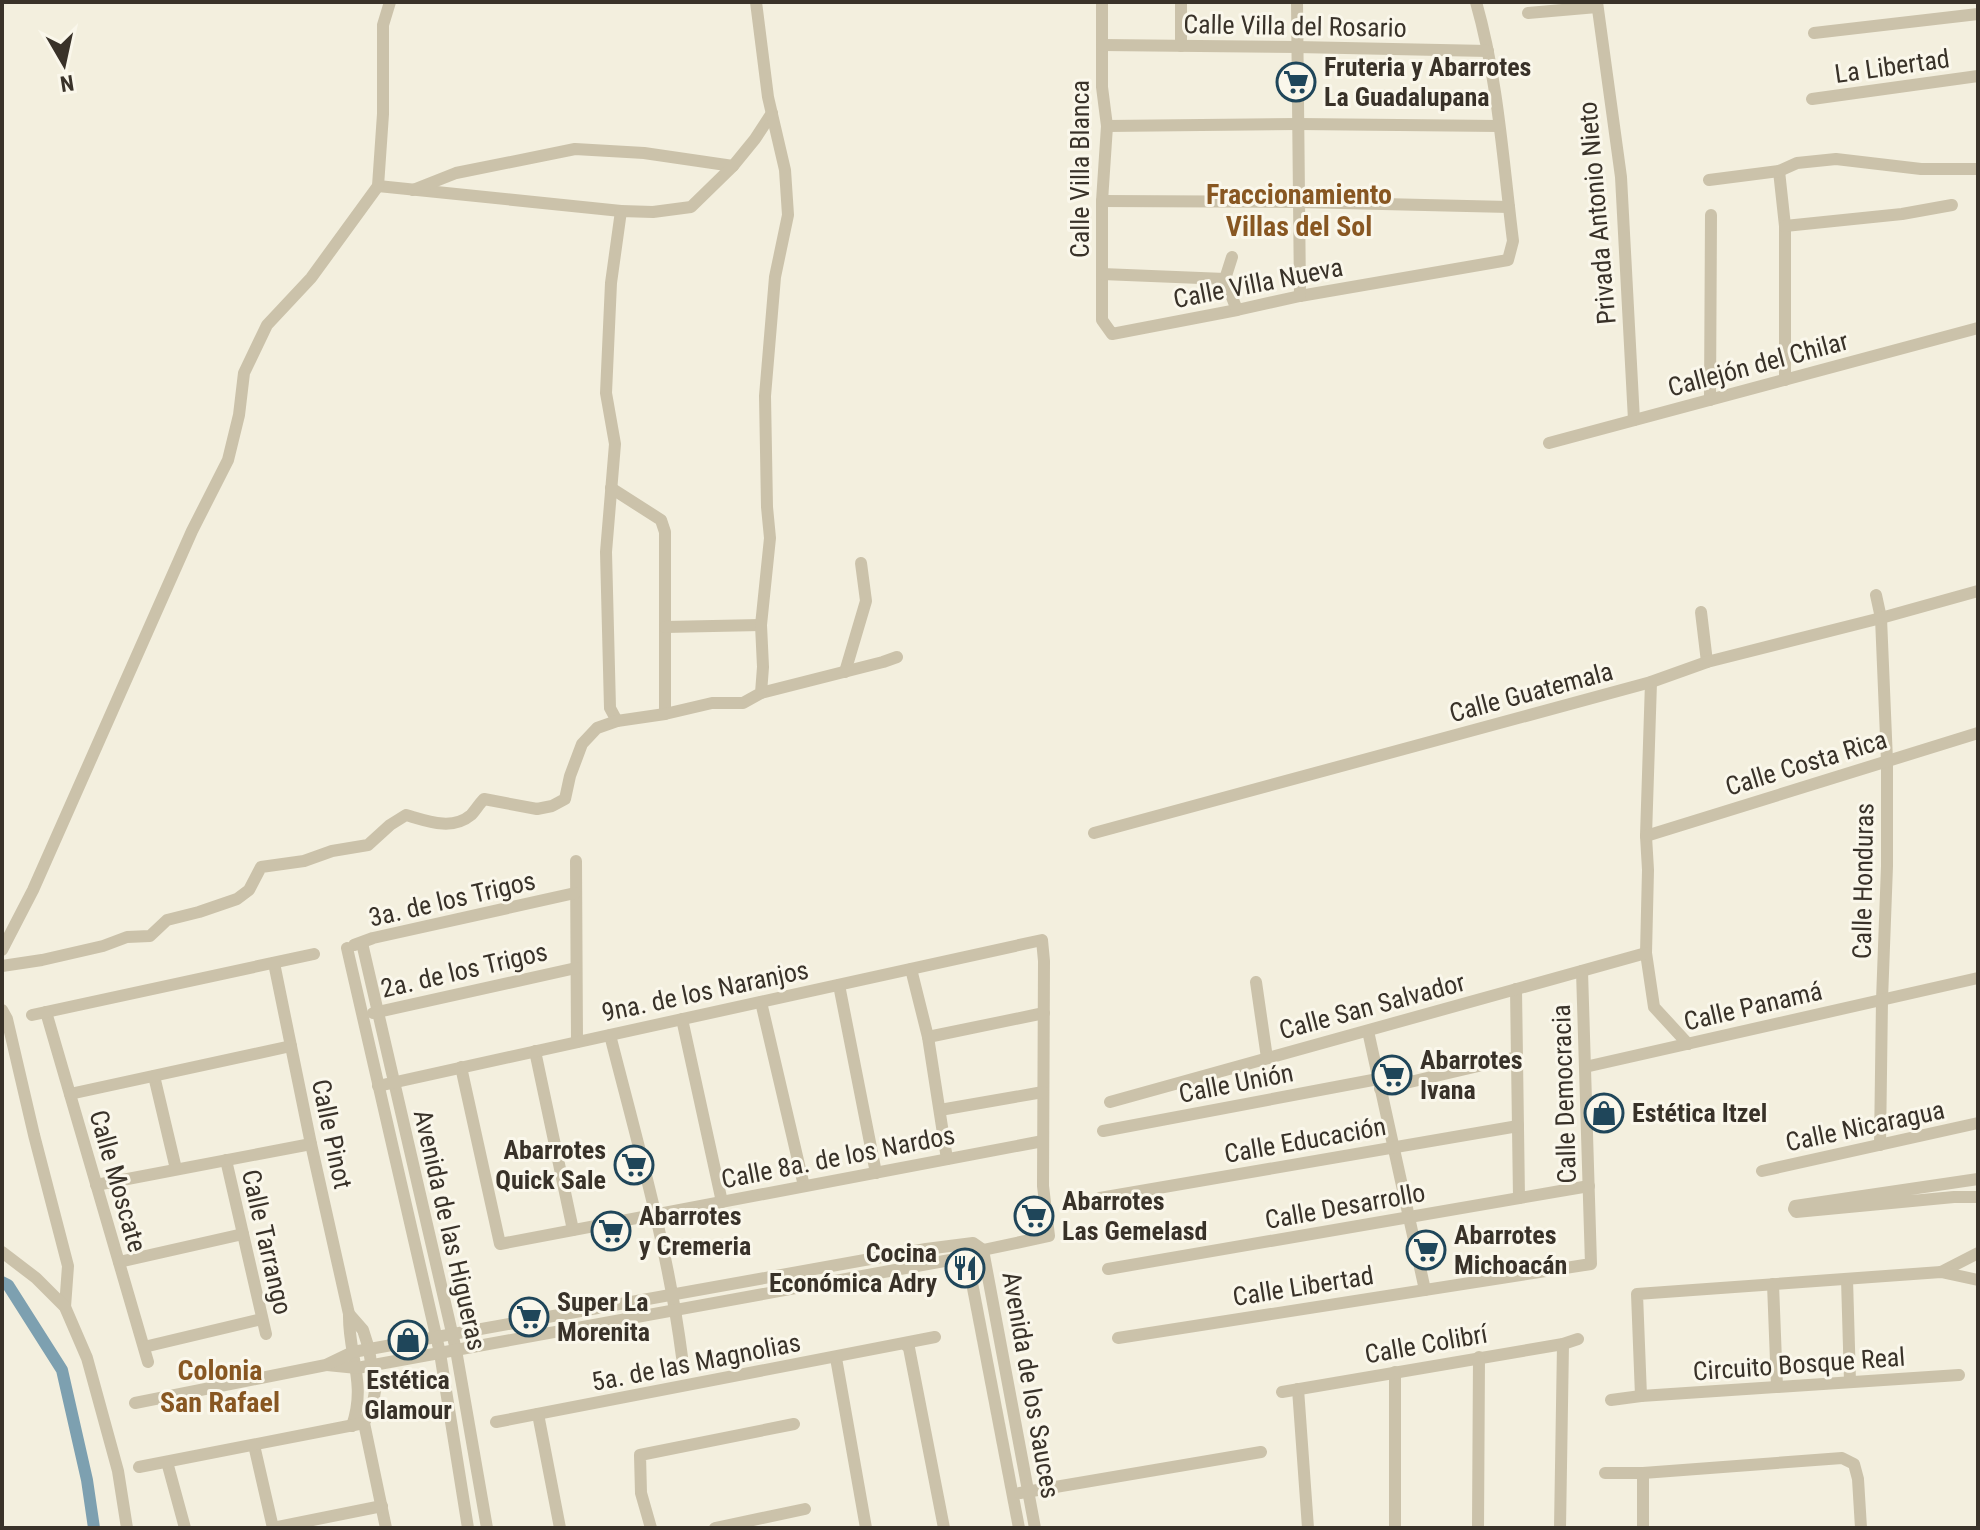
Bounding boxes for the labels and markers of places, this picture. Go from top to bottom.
place label: Fruteria y Abarrotes La Guadalupana [1324,52,1531,112]
supermarket icon: Fruteria y Abarrotes La Guadalupana [1275,61,1317,103]
place label: Abarrotes Ivana [1420,1045,1523,1105]
supermarket icon: Abarrotes Ivana [1371,1054,1413,1096]
shop icon: Estética Itzel [1583,1092,1625,1134]
place label: Estética Itzel [1632,1098,1767,1128]
place label: Abarrotes Quick Sale [495,1135,606,1195]
supermarket icon: Abarrotes Quick Sale [613,1144,655,1186]
place label: Abarrotes Las Gemelasd [1062,1186,1207,1246]
supermarket icon: Abarrotes Las Gemelasd [1013,1195,1055,1237]
place label: Abarrotes y Cremeria [639,1201,751,1261]
supermarket icon: Abarrotes y Cremeria [590,1210,632,1252]
place label: Abarrotes Michoacán [1454,1220,1567,1280]
supermarket icon: Abarrotes Michoacán [1405,1229,1447,1271]
place label: Cocina Económica Adry [769,1238,937,1298]
restaurant icon: Cocina Económica Adry [944,1247,986,1289]
place label: Super La Morenita [557,1287,650,1347]
supermarket icon: Super La Morenita [508,1296,550,1338]
shop icon: Estética Glamour [387,1319,429,1361]
place label: Estética Glamour [364,1365,452,1425]

